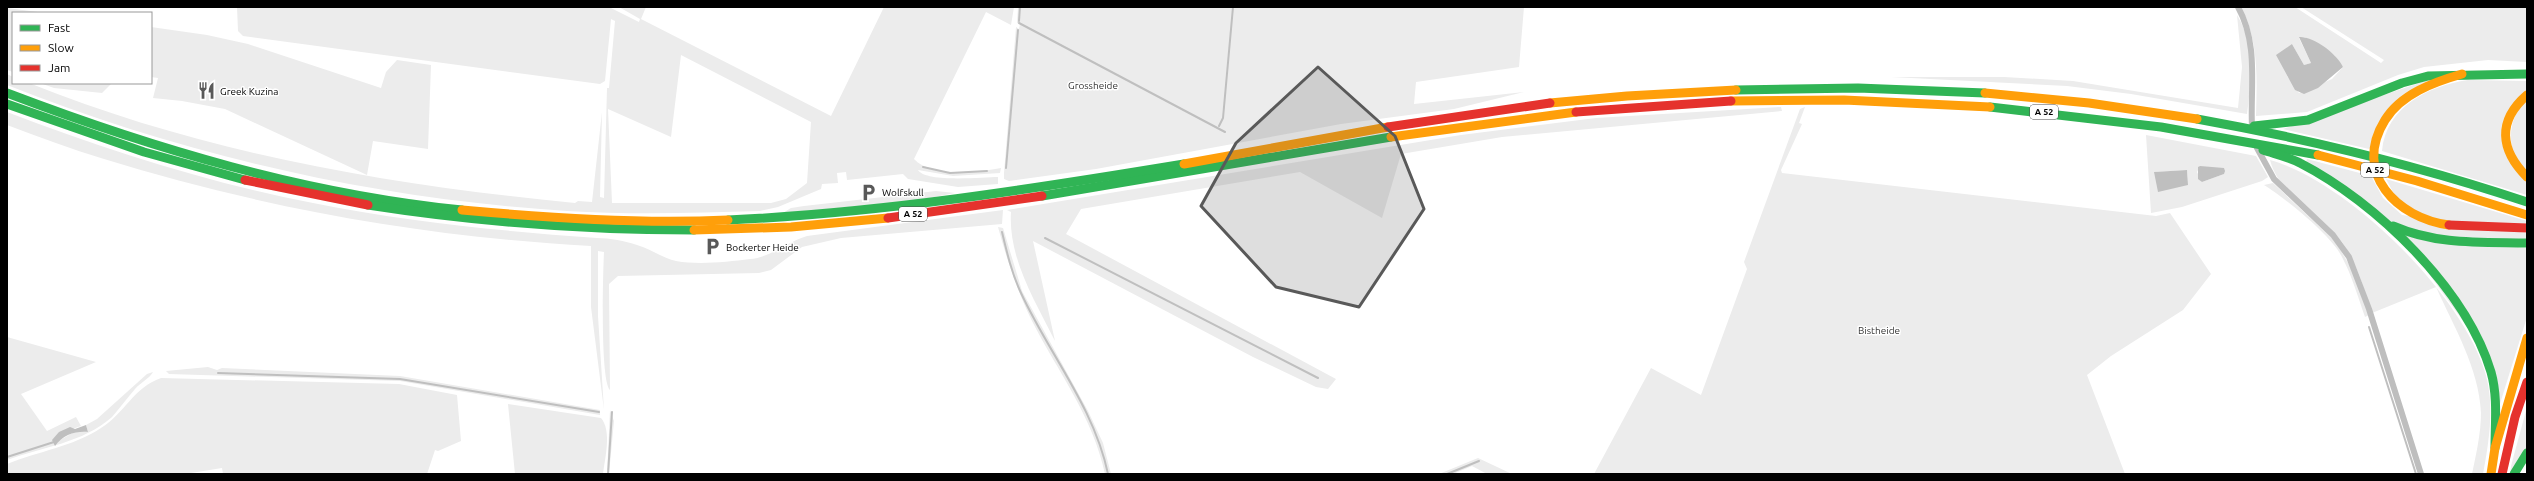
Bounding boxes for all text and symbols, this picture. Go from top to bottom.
legend [12,12,152,84]
text: Fast [48,21,70,34]
text: Slow [48,41,74,54]
text: Jam [48,61,70,74]
park label: Grossheide [1068,80,1118,91]
restaurant icon: Greek Kuzina [197,81,217,101]
place label: Greek Kuzina [220,86,278,97]
road number: A 52 [2030,105,2058,119]
road number: A 52 [2361,163,2389,177]
parking icon: Wolfskull [859,182,879,202]
place label: Wolfskull [882,187,924,198]
road number: A 52 [899,207,927,221]
parking icon: Bockerter Heide [703,237,723,257]
place label: Bockerter Heide [726,242,799,253]
park label: Bistheide [1858,325,1900,336]

